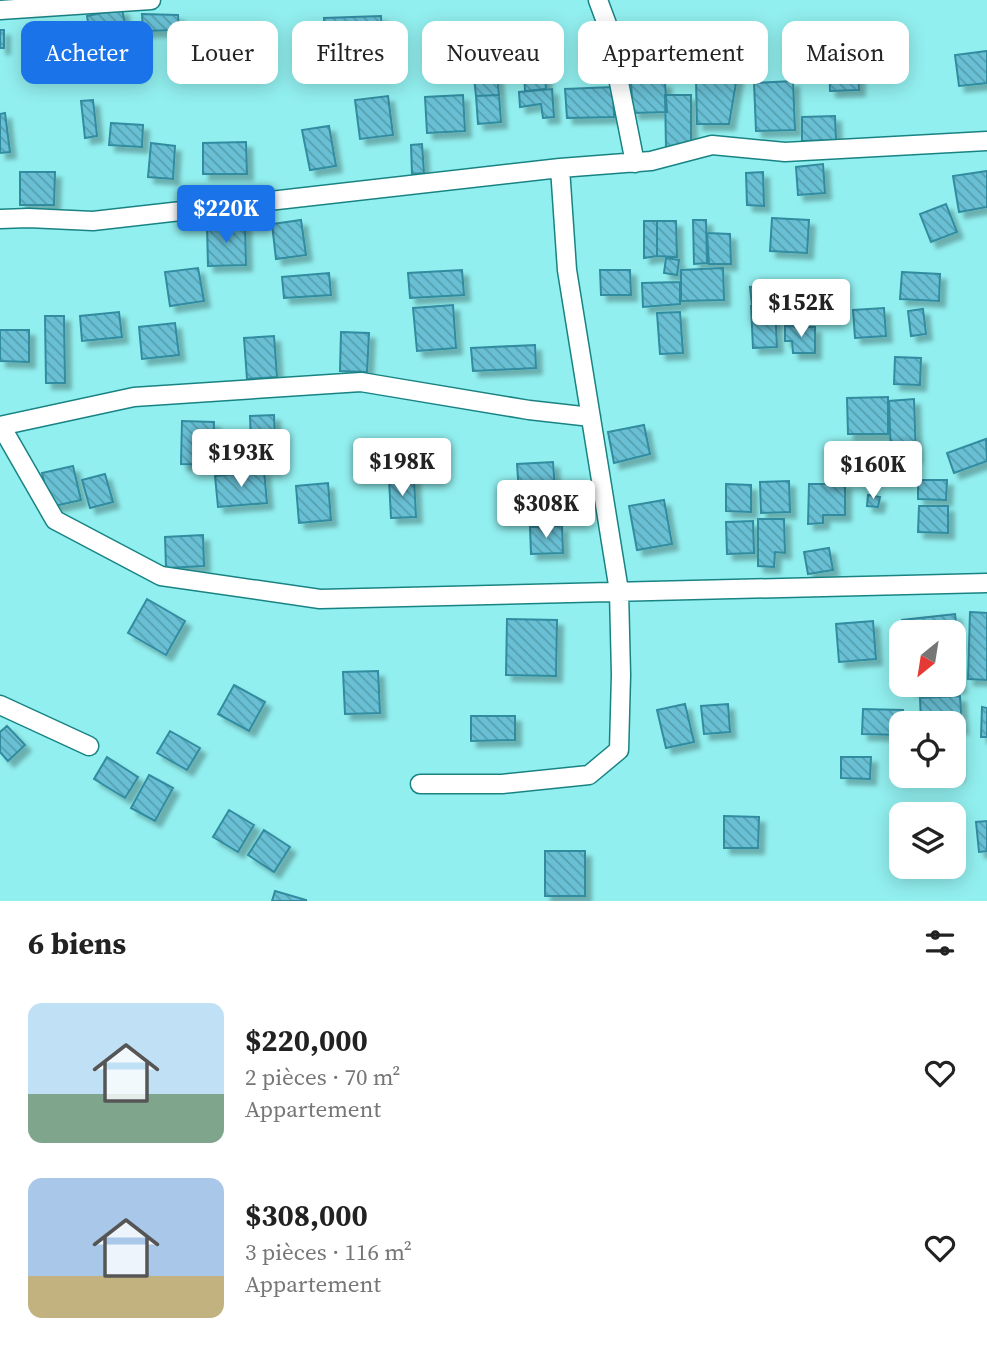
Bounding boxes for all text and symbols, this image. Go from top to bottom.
chip: Acheter [21,21,153,84]
chip: Louer [167,21,278,84]
chip: Filtres [292,21,408,84]
chip: Nouveau [422,21,564,84]
chip: Appartement [578,21,768,84]
chip: Maison [782,21,909,84]
pin: $220K [177,186,275,245]
text: $220K [193,192,259,224]
pin: $152K [752,280,850,339]
text: $152K [768,286,834,318]
pin: $193K [192,430,290,489]
text: $193K [208,436,274,468]
pin: $198K [353,438,451,498]
pin: $160K [824,442,922,501]
text: $198K [369,445,435,477]
text: $160K [840,448,906,480]
pin: $308K [497,480,595,540]
text: $308K [513,487,579,519]
north arrow [889,620,966,696]
map controls [889,620,966,879]
button: locate [889,711,966,788]
button: layers [889,802,966,879]
text: 6 biens [28,923,126,964]
icon: filters [921,924,959,962]
text: $220,000 [245,1020,368,1061]
icon: home [84,1031,168,1115]
icon: heart [921,1054,959,1092]
text: 2 pièces · 70 m² [245,1061,400,1093]
text: Appartement [245,1093,381,1125]
text: $308,000 [245,1195,368,1236]
icon: home [84,1206,168,1290]
icon: heart [921,1229,959,1267]
text: 3 pièces · 116 m² [245,1236,412,1268]
text: Appartement [245,1268,381,1300]

